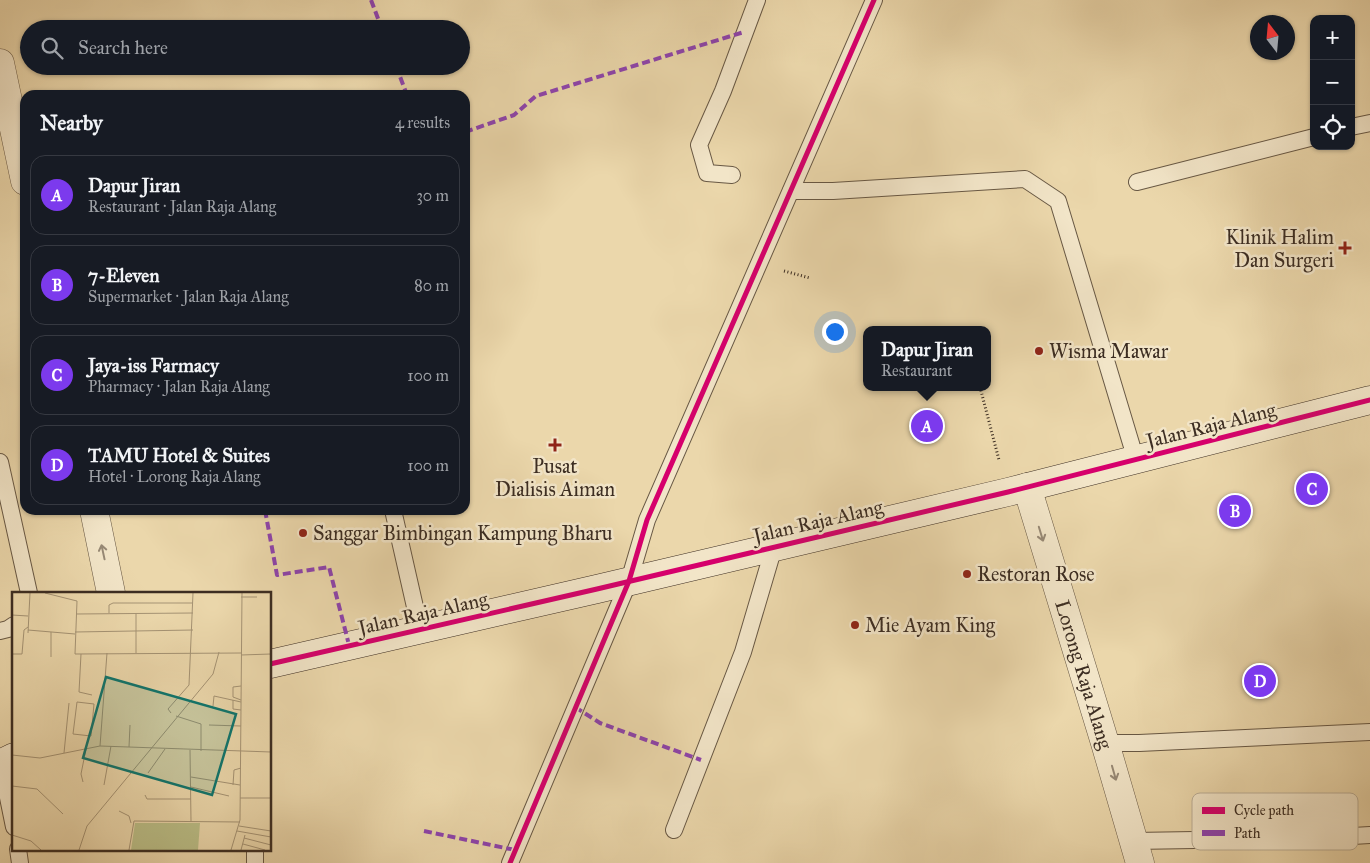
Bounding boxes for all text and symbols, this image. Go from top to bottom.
north arrow [1250,15,1295,60]
map controls [1310,15,1355,150]
button: + [1310,15,1355,60]
search box [20,20,470,75]
icon: search [38,34,66,62]
text: Search here [78,36,168,59]
button: − [1310,60,1355,105]
button: locate [1310,105,1355,150]
text: Nearby [40,110,103,136]
text: 4 results [395,113,450,132]
text: Dapur Jiran [88,174,180,197]
text: A [52,186,62,205]
text: 30 m [416,186,449,205]
text: Restaurant · Jalan Raja Alang [88,197,276,216]
place label: Klinik Halim Dan Surgeri [1226,225,1334,273]
marker: Klinik Halim Dan Surgeri [1338,241,1352,255]
text: 7-Eleven [88,264,160,287]
text: B [52,276,62,295]
text: 80 m [414,276,449,295]
text: Supermarket · Jalan Raja Alang [88,287,289,306]
your location [822,319,848,345]
popup [863,326,991,391]
text: Dapur Jiran [881,338,973,361]
place label: Wisma Mawar [1049,339,1169,363]
marker: Wisma Mawar [1033,345,1045,357]
text: Jaya-iss Farmacy [88,354,219,377]
text: Restaurant [881,361,953,380]
text: C [52,366,62,385]
text: 100 m [407,366,449,385]
text: Pharmacy · Jalan Raja Alang [88,377,270,396]
street label: Jalan Raja Alang [1142,397,1279,454]
pin: A [911,407,943,445]
marker: Pusat Dialisis Aiman [548,438,562,452]
text: TAMU Hotel & Suites [88,444,270,467]
place label: Pusat Dialisis Aiman [495,454,615,501]
text: D [51,456,63,475]
text: 100 m [407,456,449,475]
text: Hotel · Lorong Raja Alang [88,467,261,486]
pin: C [1296,470,1328,508]
pin: B [1219,492,1251,530]
street label: Jalan Raja Alang [749,494,886,549]
place label: Sanggar Bimbingan Kampung Bharu [313,521,613,546]
one-way arrow [1036,526,1046,542]
marker: Sanggar Bimbingan Kampung Bharu [297,527,309,539]
one-way arrow [98,544,107,560]
place label: Restoran Rose [977,562,1095,586]
marker: Restoran Rose [961,568,973,580]
street label: Jalan Raja Alang [354,586,491,641]
inset map [12,592,271,850]
street label: Lorong Raja Alang [1050,597,1118,753]
place label: Mie Ayam King [865,613,996,638]
marker: Mie Ayam King [849,619,861,631]
pin: D [1244,662,1276,700]
one-way arrow [1109,765,1119,781]
legend [1192,793,1358,850]
text: Cycle path [1234,802,1294,819]
text: Path [1234,825,1261,842]

